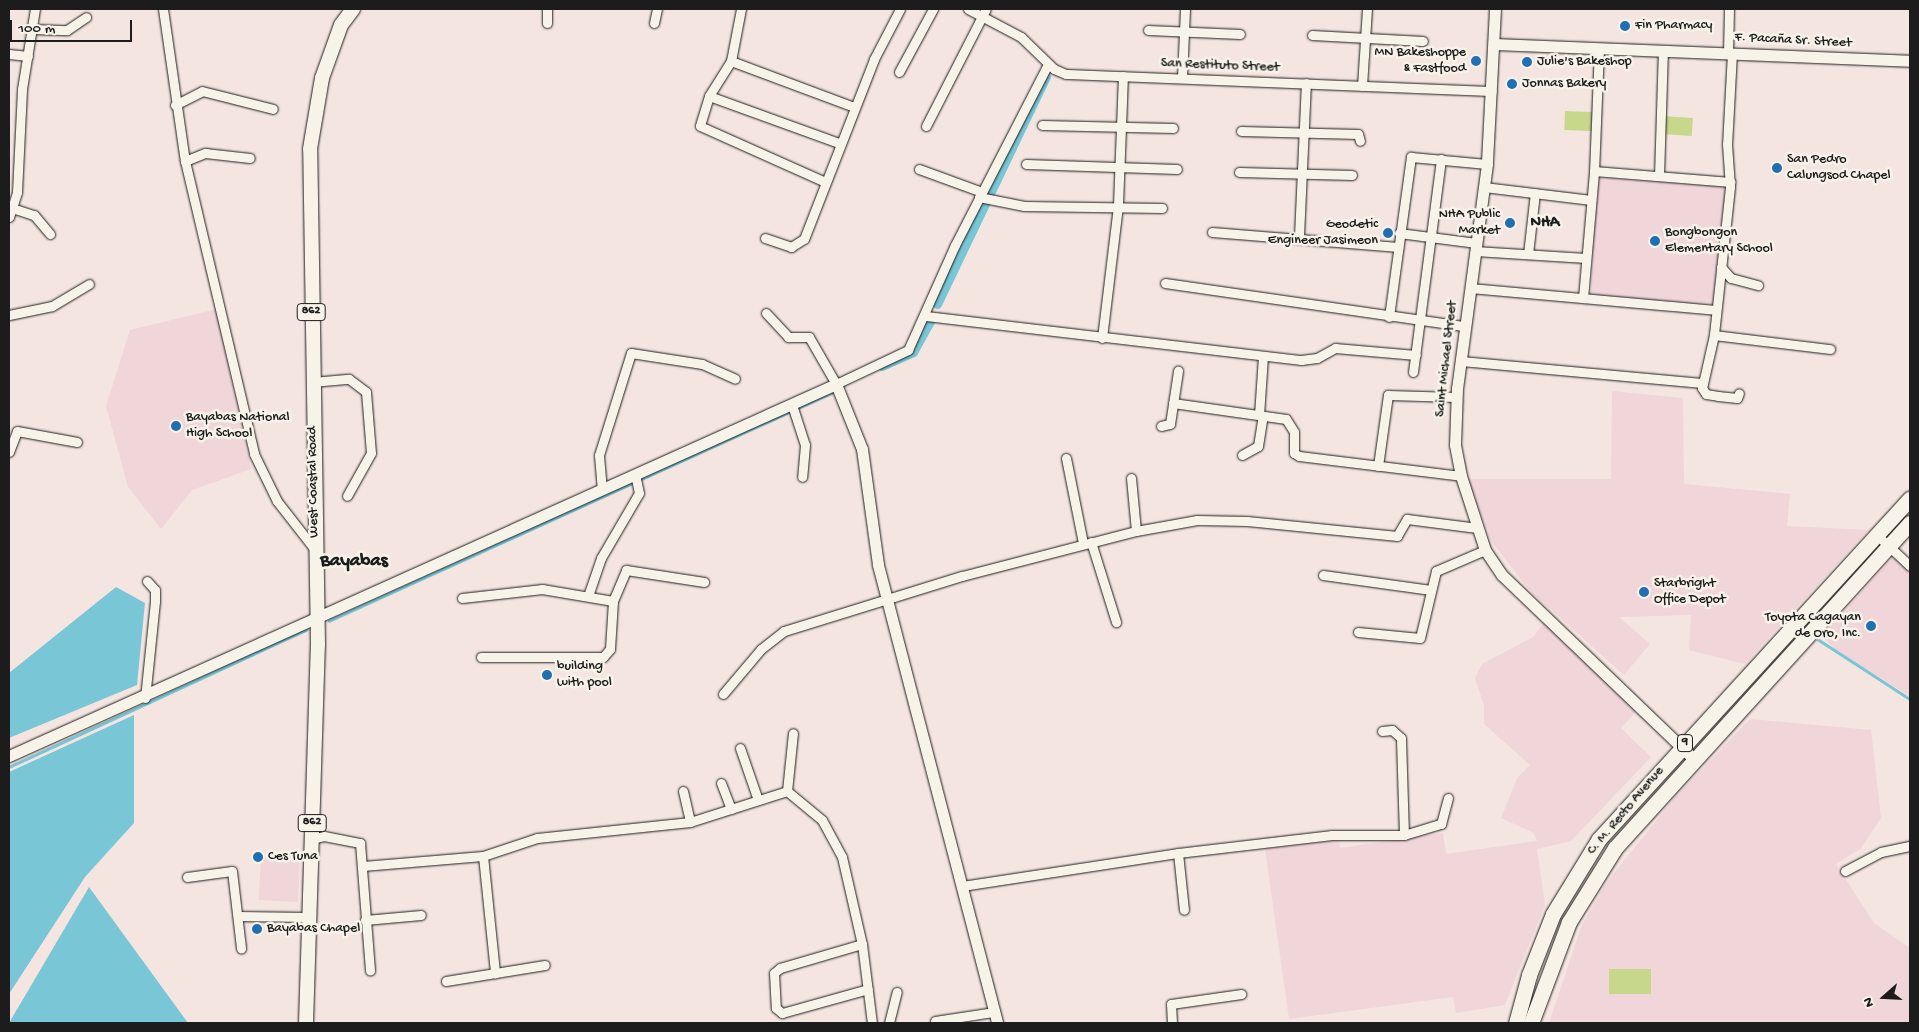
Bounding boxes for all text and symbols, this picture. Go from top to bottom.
scale bar [12,10,135,42]
place label: Fin Pharmacy [1635,18,1713,34]
text: 100 m [18,20,55,38]
marker: Fin Pharmacy [1619,20,1631,32]
street label: F. Pacaña Sr. Street [1734,30,1852,52]
place label: MN Bakeshoppe & Fastfood [1374,45,1466,78]
place label: Julie's Bakeshop [1537,54,1632,70]
marker: MN Bakeshoppe & Fastfood [1470,55,1482,67]
street label: San Restituto Street [1160,56,1280,76]
marker: Julie's Bakeshop [1521,56,1533,68]
place label: Jonnas Bakery [1522,76,1606,92]
marker: Jonnas Bakery [1506,78,1518,90]
place label: San Pedro Calungsod Chapel [1787,152,1891,184]
marker: San Pedro Calungsod Chapel [1771,162,1783,174]
place label: NHA Public Market [1439,207,1500,240]
district label: NHA [1530,214,1560,234]
place label: Geodetic Engineer Jasimeon [1268,217,1378,250]
marker: NHA Public Market [1504,217,1516,229]
place label: Bongbongon Elementary School [1665,225,1773,258]
marker: Geodetic Engineer Jasimeon [1382,227,1394,239]
marker: Bongbongon Elementary School [1649,235,1661,247]
street label: Saint Michael Street [1433,300,1461,418]
road number: 862 [296,302,326,322]
place label: Bayabas National High School [186,410,290,442]
marker: Bayabas National High School [170,420,182,432]
street label: West Coastal Road [305,426,323,538]
district label: Bayabas [320,551,388,573]
place label: Starbright Office Depot [1654,576,1726,608]
marker: Starbright Office Depot [1638,586,1650,598]
place label: Toyota Cagayan de Oro, Inc. [1765,610,1861,642]
marker: Toyota Cagayan de Oro, Inc. [1865,620,1877,632]
place label: building with pool [557,659,612,692]
marker: building with pool [541,669,553,681]
road number: 9 [1676,734,1694,752]
street label: C. M. Recto Avenue [1584,763,1668,859]
road number: 862 [297,814,327,832]
place label: Ces Tuna [268,849,318,865]
marker: Ces Tuna [252,851,264,863]
place label: Bayabas Chapel [267,921,360,937]
marker: Bayabas Chapel [251,923,263,935]
north arrow [1859,972,1909,1022]
text: N [1860,995,1879,1009]

